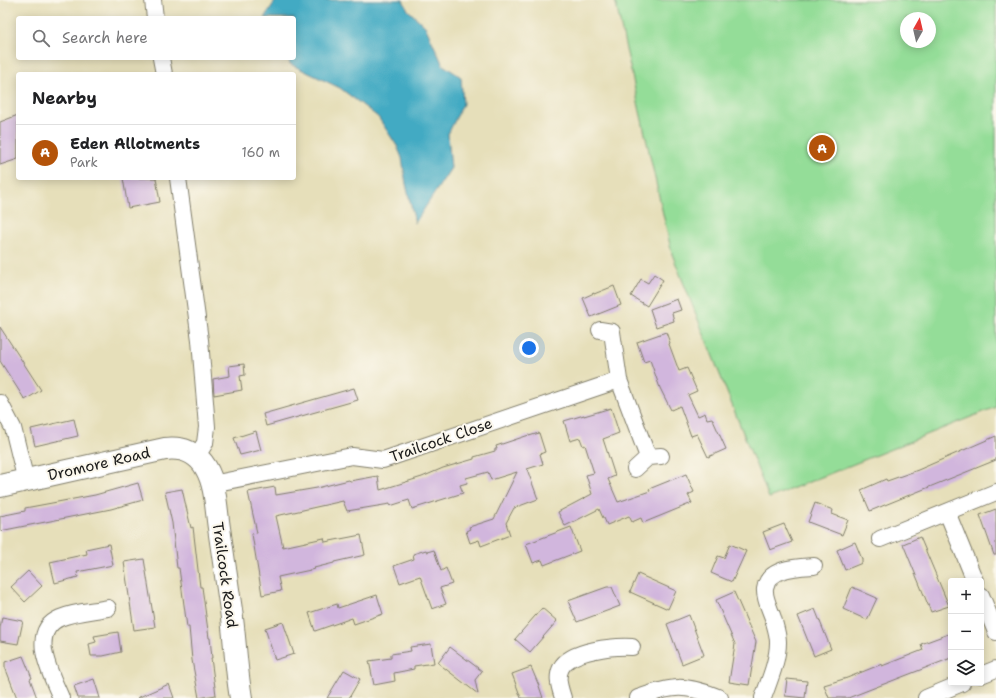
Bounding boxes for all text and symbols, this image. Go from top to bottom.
north arrow [900,12,936,48]
search box [16,16,296,60]
icon: search [30,27,52,49]
text: Search here [62,28,148,48]
text: Nearby [32,87,97,109]
pin: A [809,133,835,163]
text: Eden Allotments [70,134,200,154]
text: A [40,144,50,161]
text: 160 m [242,144,280,161]
text: Park [70,154,98,171]
your location [519,338,539,358]
street label: Trailcock Close [387,413,495,467]
street label: Dromore Road [46,442,153,485]
street label: Trailcock Road [208,521,242,630]
map controls [948,578,984,686]
button: + [948,578,984,614]
button: − [948,614,984,650]
button: layers [948,650,984,686]

